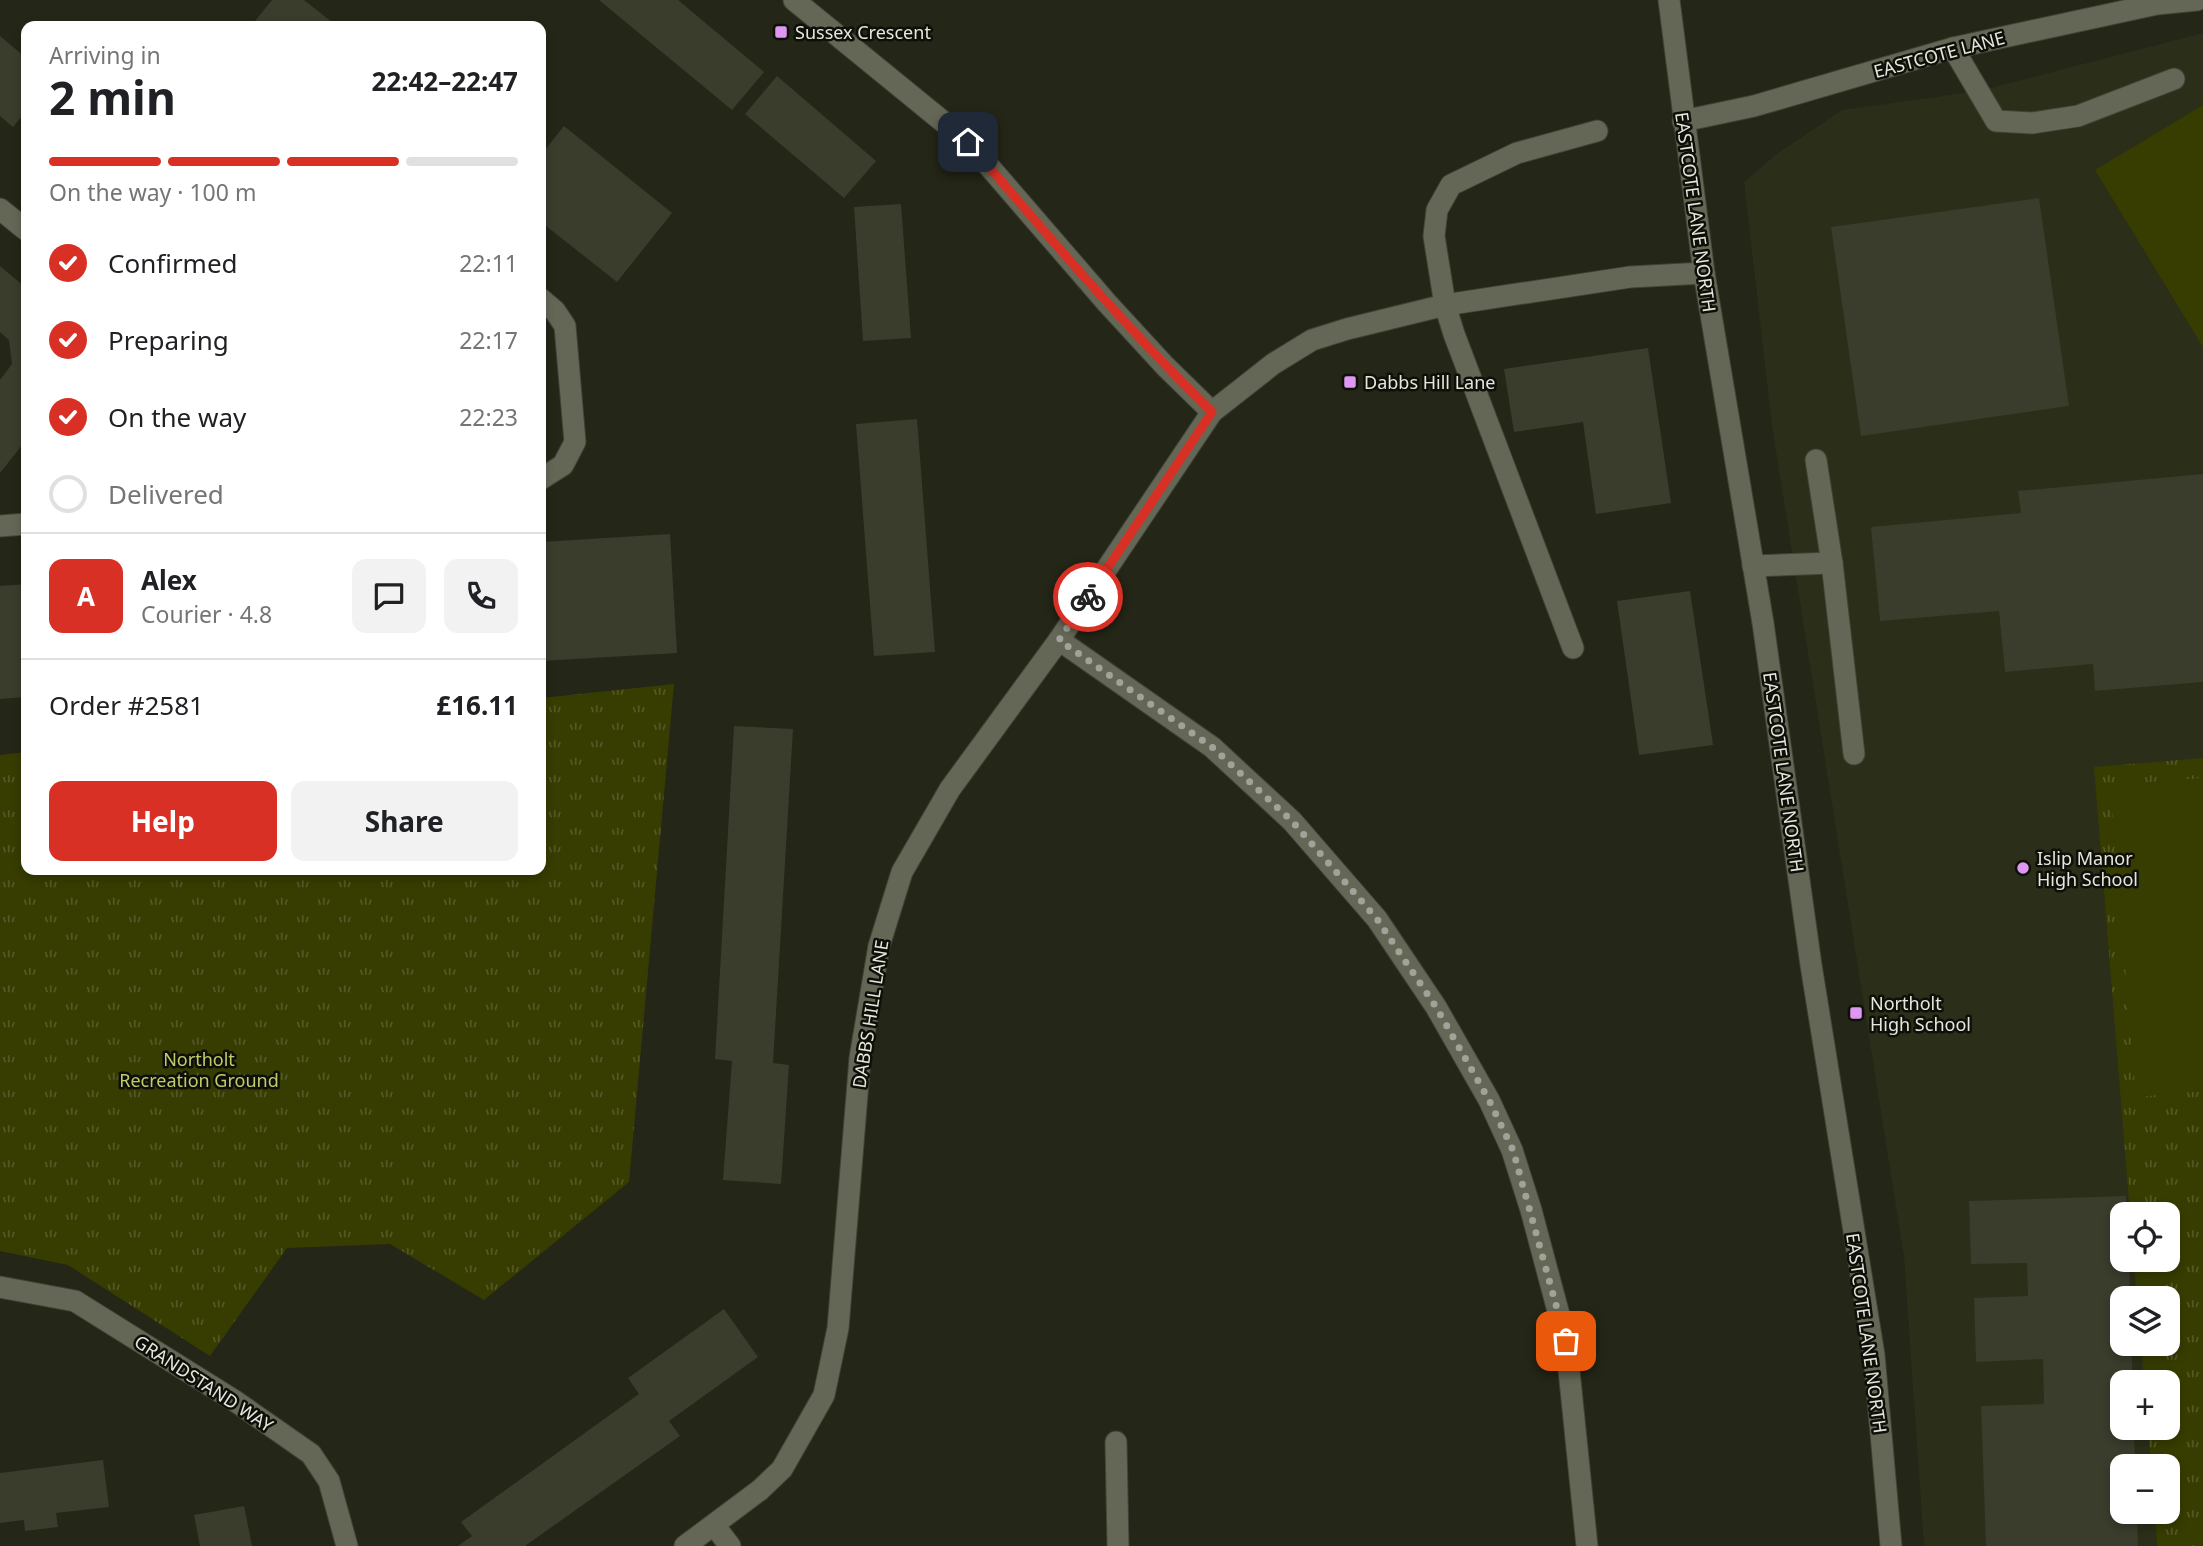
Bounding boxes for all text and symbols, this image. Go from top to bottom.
place label: Sussex Crescent [795,20,931,44]
marker: Sussex Crescent [773,24,789,40]
street label: EASTCOTE LANE [1871,25,2007,83]
text: Arriving in [49,39,161,71]
text: 22:42–22:47 [371,63,518,99]
text: 2 min [49,66,176,128]
street label: EASTCOTE LANE NORTH [1670,110,1722,314]
pin [938,112,998,172]
icon: home [949,123,987,161]
text: On the way · 100 m [49,176,256,208]
icon: check [49,244,87,282]
text: Confirmed [108,245,238,281]
text: 22:11 [459,247,518,279]
icon: check [49,321,87,359]
text: Preparing [108,322,229,358]
text: 22:17 [459,324,518,356]
place label: Dabbs Hill Lane [1364,370,1495,394]
marker: Dabbs Hill Lane [1342,374,1358,390]
icon: check [49,398,87,436]
text: On the way [108,399,246,435]
text: 22:23 [459,401,518,433]
text: Delivered [108,476,224,512]
button: chat [352,559,426,633]
button: phone [444,559,518,633]
text: Alex [141,562,197,598]
courier [1053,562,1123,632]
text: A [77,578,95,614]
icon: bike [1069,578,1107,616]
text: Courier · 4.8 [141,598,272,630]
street label: EASTCOTE LANE NORTH [1758,670,1810,874]
text: Order #2581 [49,687,204,723]
text: £16.11 [436,687,518,723]
button: Help [49,781,277,861]
button: Share [291,781,518,861]
place label: Islip Manor High School [2037,846,2138,891]
marker: Islip Manor High School [2015,860,2031,876]
street label: DABBS HILL LANE [846,938,894,1090]
place label: Northolt High School [1870,991,1971,1036]
marker: Northolt High School [1848,1005,1864,1021]
park label: Northolt Recreation Ground [119,1047,279,1092]
map controls [2110,1202,2180,1524]
button: locate [2110,1202,2180,1272]
street label: EASTCOTE LANE NORTH [1841,1231,1893,1435]
button: layers [2110,1286,2180,1356]
pin [1536,1311,1596,1371]
icon: bag [1547,1322,1585,1360]
street label: GRANDSTAND WAY [130,1329,279,1437]
button: + [2110,1370,2180,1440]
button: − [2110,1454,2180,1524]

